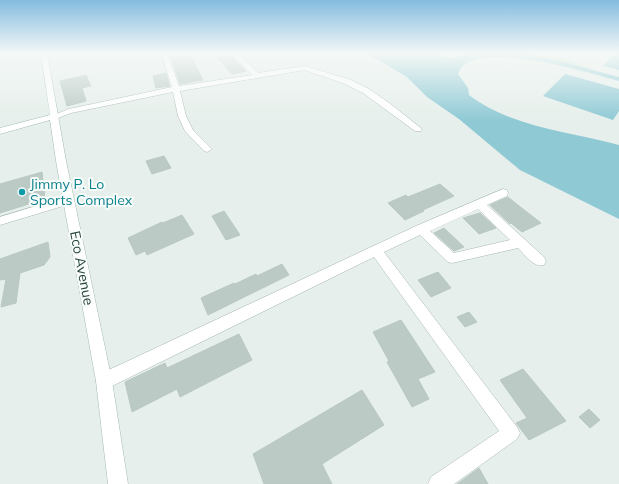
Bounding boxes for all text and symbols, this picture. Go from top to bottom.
place label: Jimmy P. Lo Sports Complex [30,175,133,209]
marker: Jimmy P. Lo Sports Complex [17,187,27,197]
street label: Eco Avenue [66,229,98,307]

